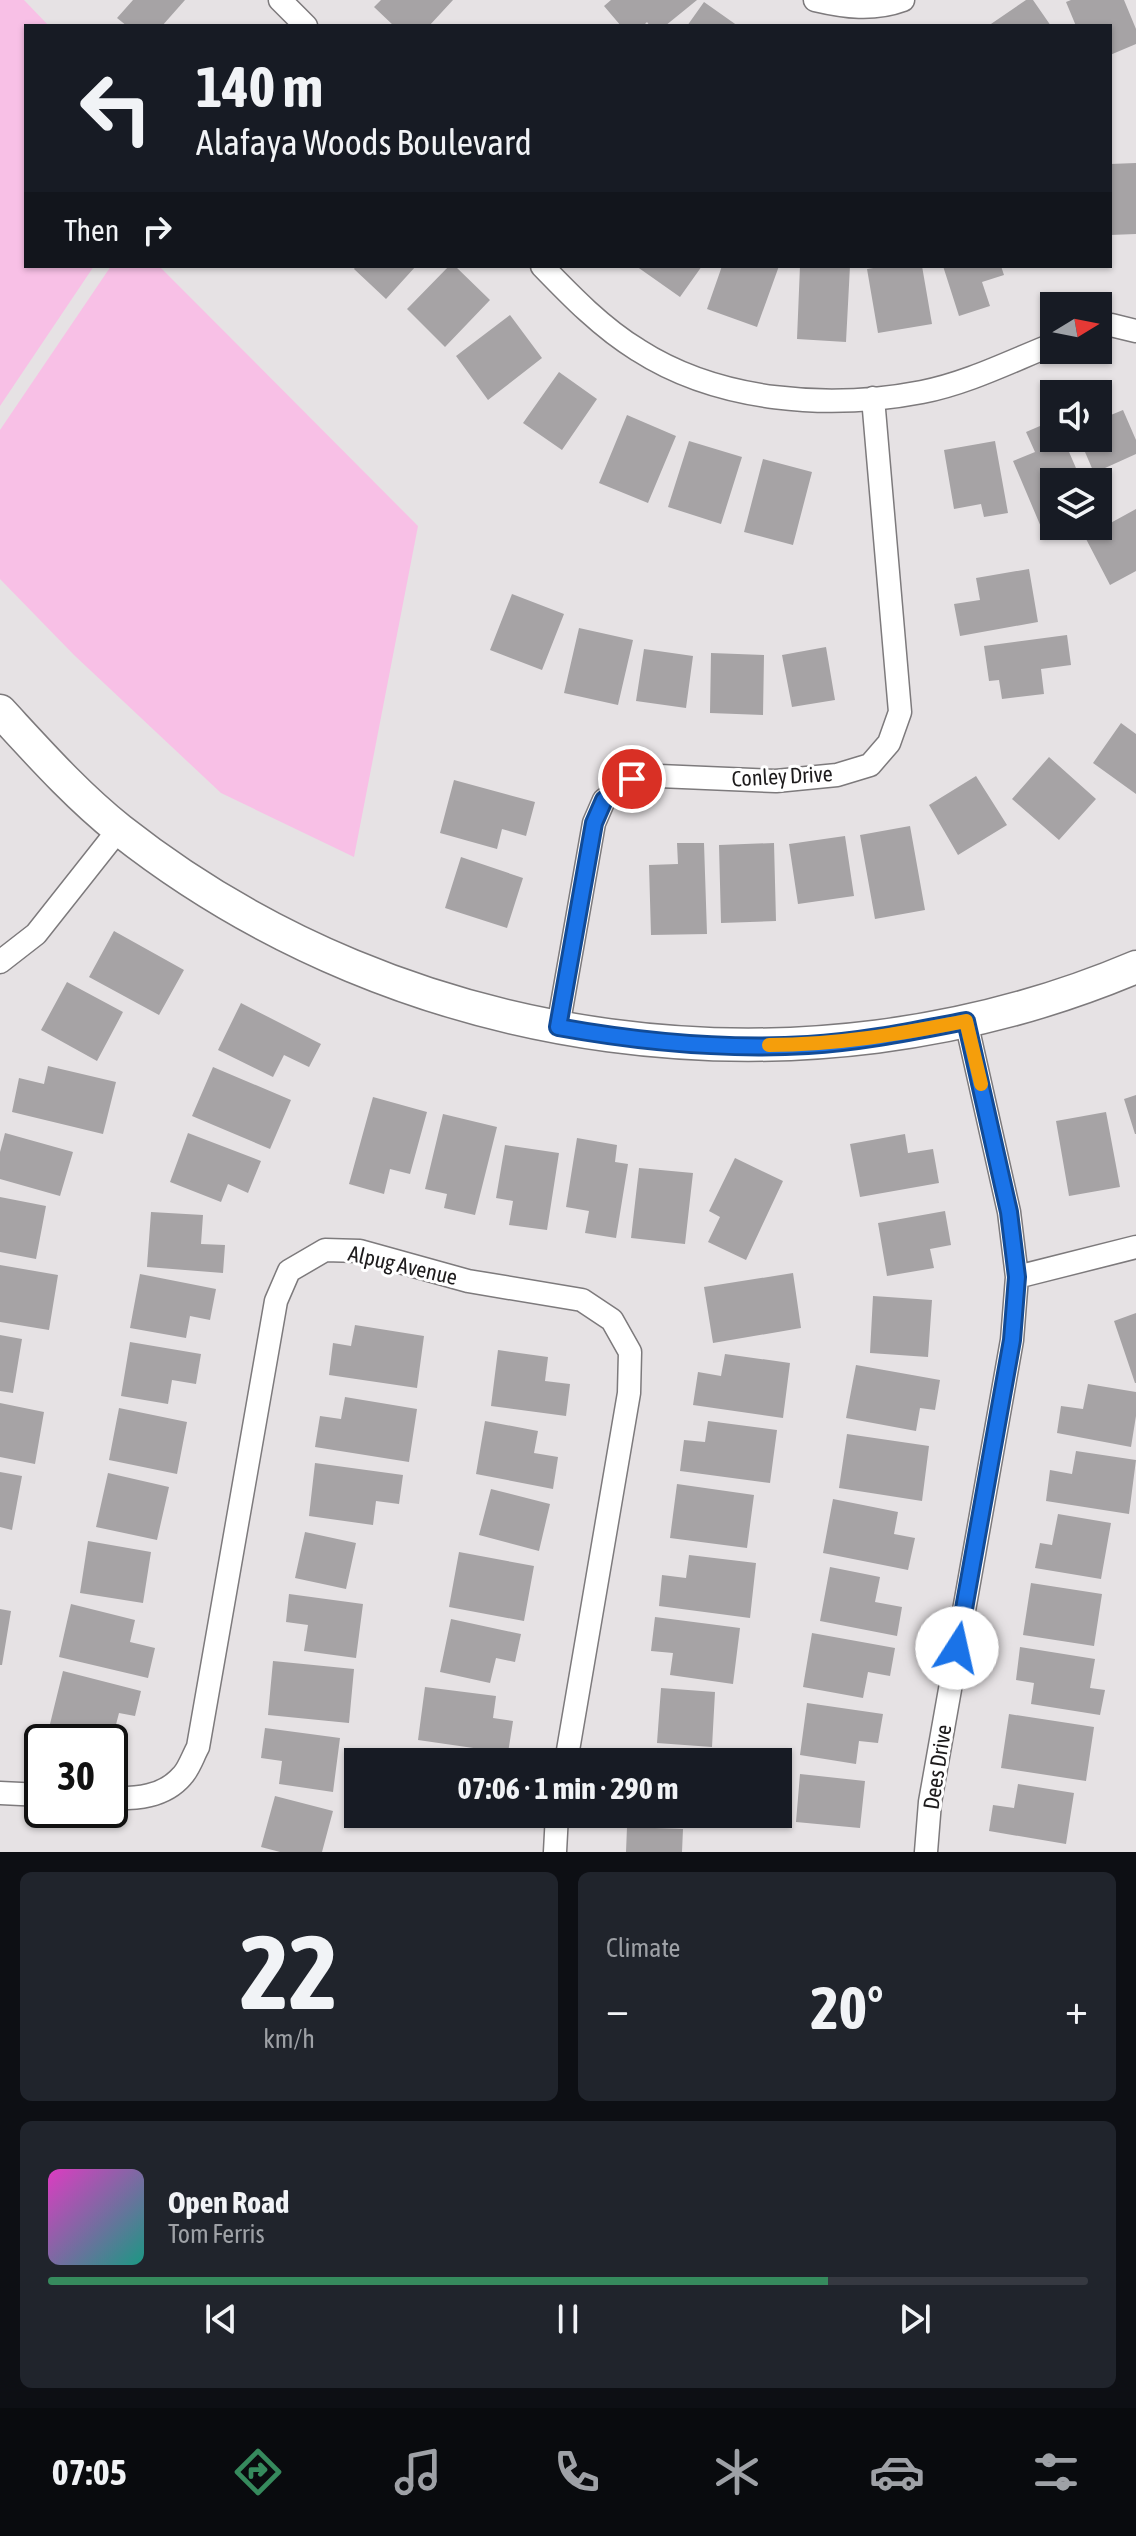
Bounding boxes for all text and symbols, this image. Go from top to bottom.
text: 140 m [196,55,323,119]
icon: left [64,56,168,160]
text: Alafaya Woods Boulevard [196,121,532,163]
icon: right [135,208,179,252]
text: Then [64,213,119,247]
north arrow [1040,292,1112,364]
map controls [1040,292,1112,540]
button: sound [1040,380,1112,452]
button: layers [1040,468,1112,540]
pin [598,745,666,813]
icon: arrive [610,757,654,801]
street label: Conley Drive [731,760,833,792]
street label: Alpug Avenue [346,1240,460,1290]
position arrow [915,1606,999,1690]
street label: Dees Drive [917,1723,957,1811]
speed limit sign: 30 [24,1724,128,1828]
text: 07:06 · 1 min · 290 m [458,1771,678,1805]
text: 22 [240,1912,338,2031]
text: Climate [606,1933,680,1963]
text: 20° [811,1973,883,2042]
text: − [606,1983,629,2033]
text: + [1065,1983,1088,2033]
text: km/h [263,2024,315,2054]
text: Open Road [168,2185,289,2219]
text: Tom Ferris [168,2219,265,2249]
icon: previous [199,2297,243,2341]
icon: pause [546,2297,590,2341]
icon: next [893,2297,937,2341]
icon: directions [230,2444,286,2500]
icon: music [390,2444,446,2500]
icon: phone [549,2444,605,2500]
icon: climate [709,2444,765,2500]
icon: car [869,2444,925,2500]
icon: filters [1028,2444,1084,2500]
text: 07:05 [52,2451,127,2493]

